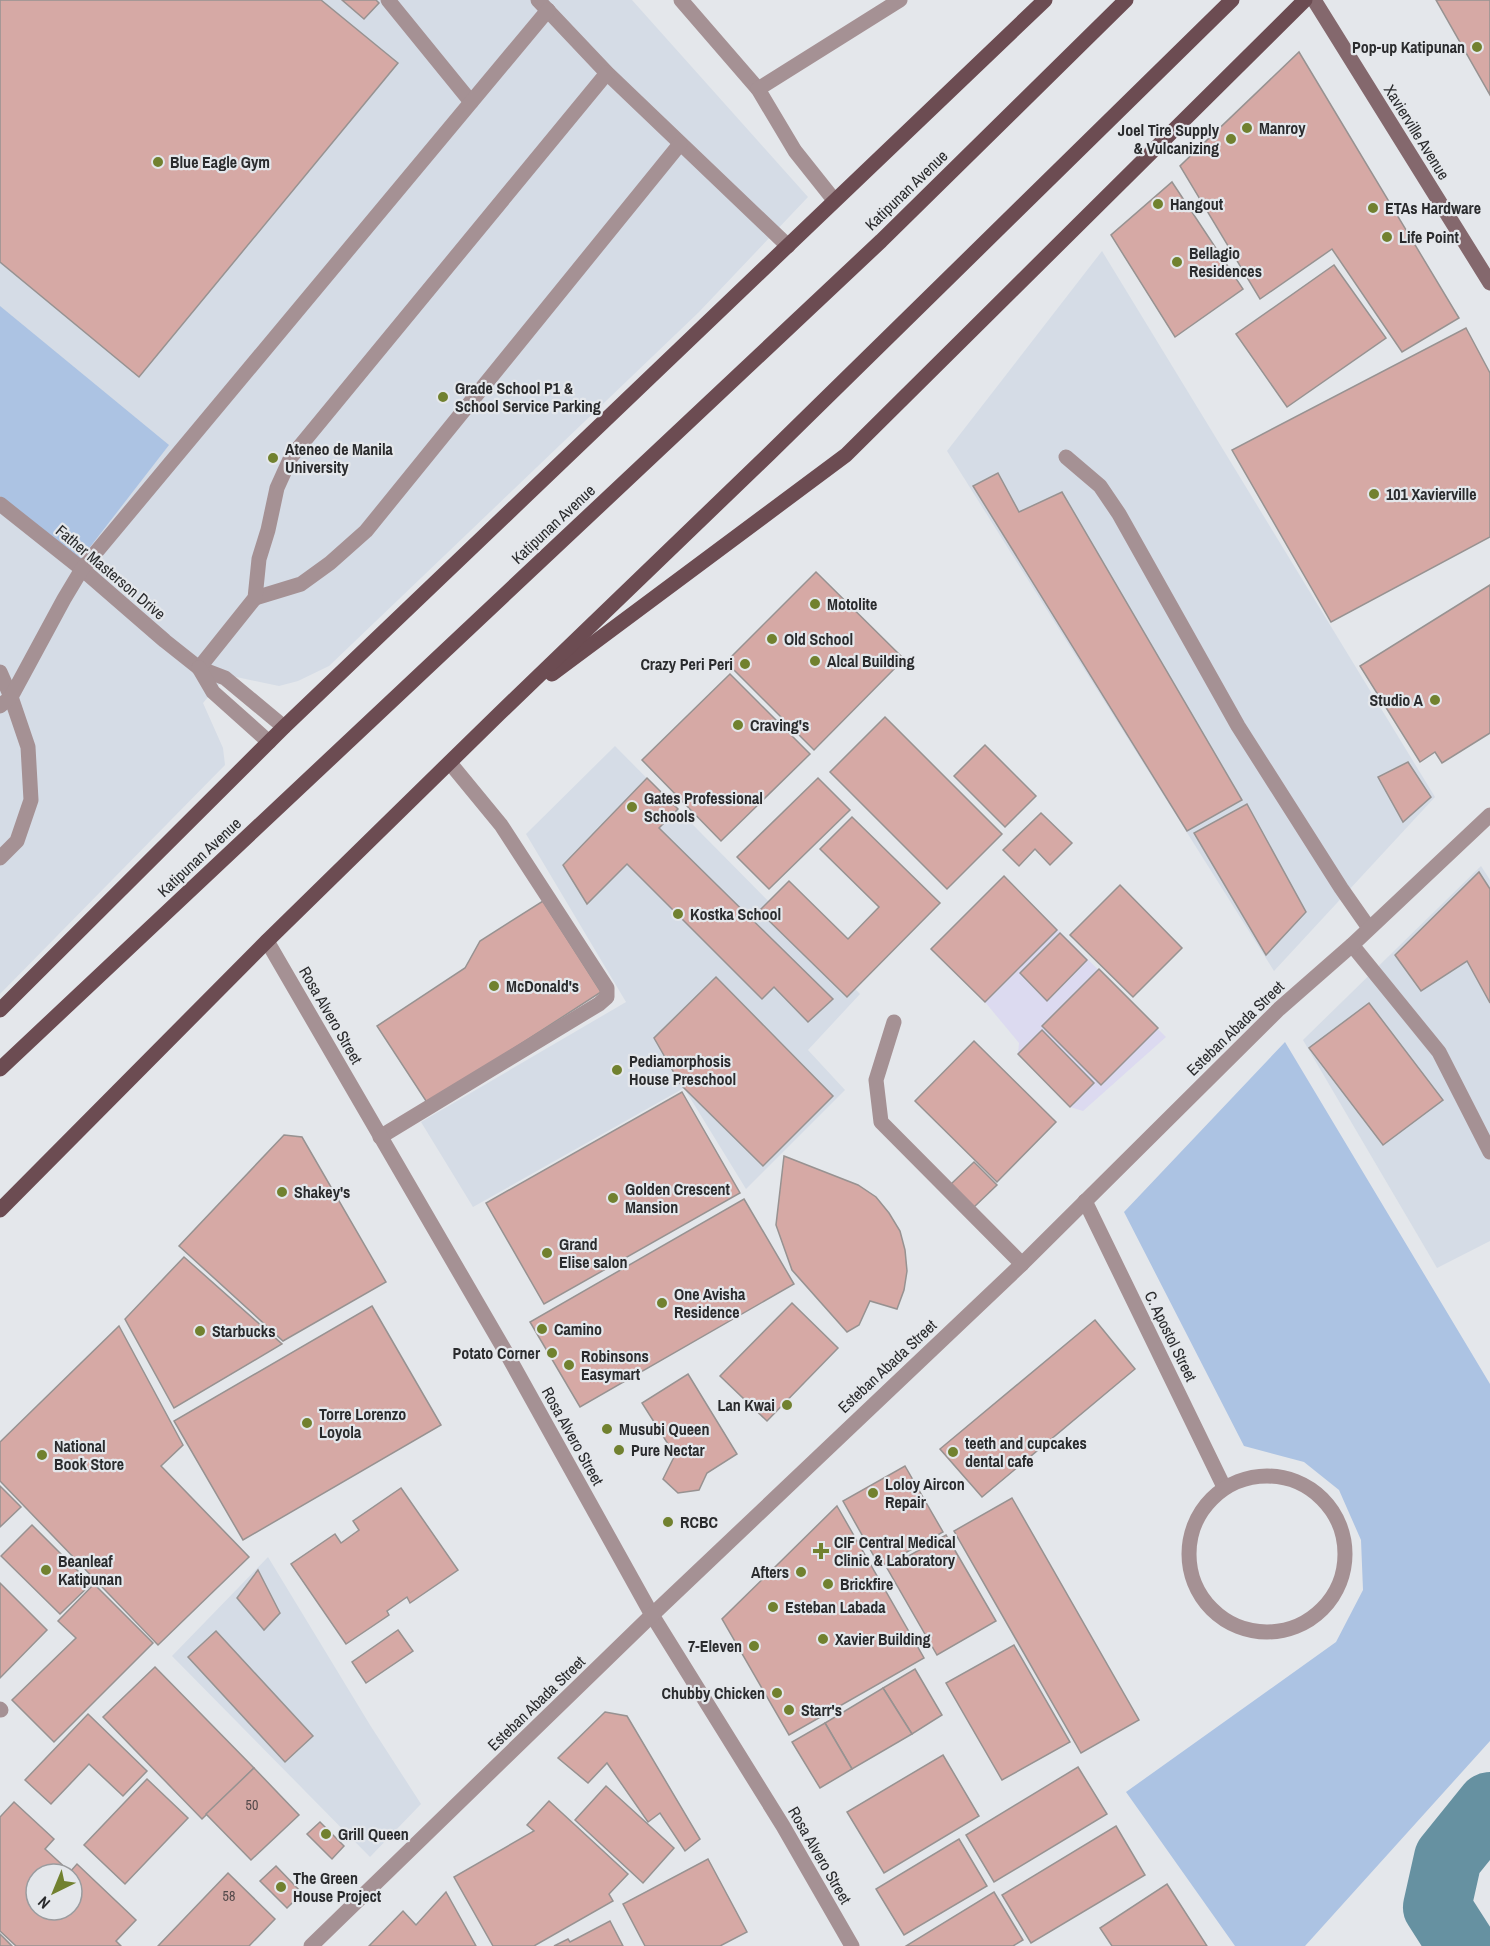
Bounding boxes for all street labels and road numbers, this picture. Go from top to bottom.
street label: Xavierville Avenue [1379,80,1455,184]
street label: Katipunan Avenue [860,145,952,235]
street label: Katipunan Avenue [506,479,600,569]
street label: Father Masterson Drive [51,519,171,625]
street label: Katipunan Avenue [152,812,246,902]
street label: Rosa Alvero Street [294,962,368,1068]
street label: Esteban Abada Street [1181,976,1289,1080]
street label: C. Apostol Street [1140,1287,1203,1385]
street label: Esteban Abada Street [833,1314,941,1418]
street label: Rosa Alvero Street [537,1383,609,1489]
street label: Esteban Abada Street [482,1651,590,1755]
street label: Rosa Alvero Street [783,1802,857,1908]

